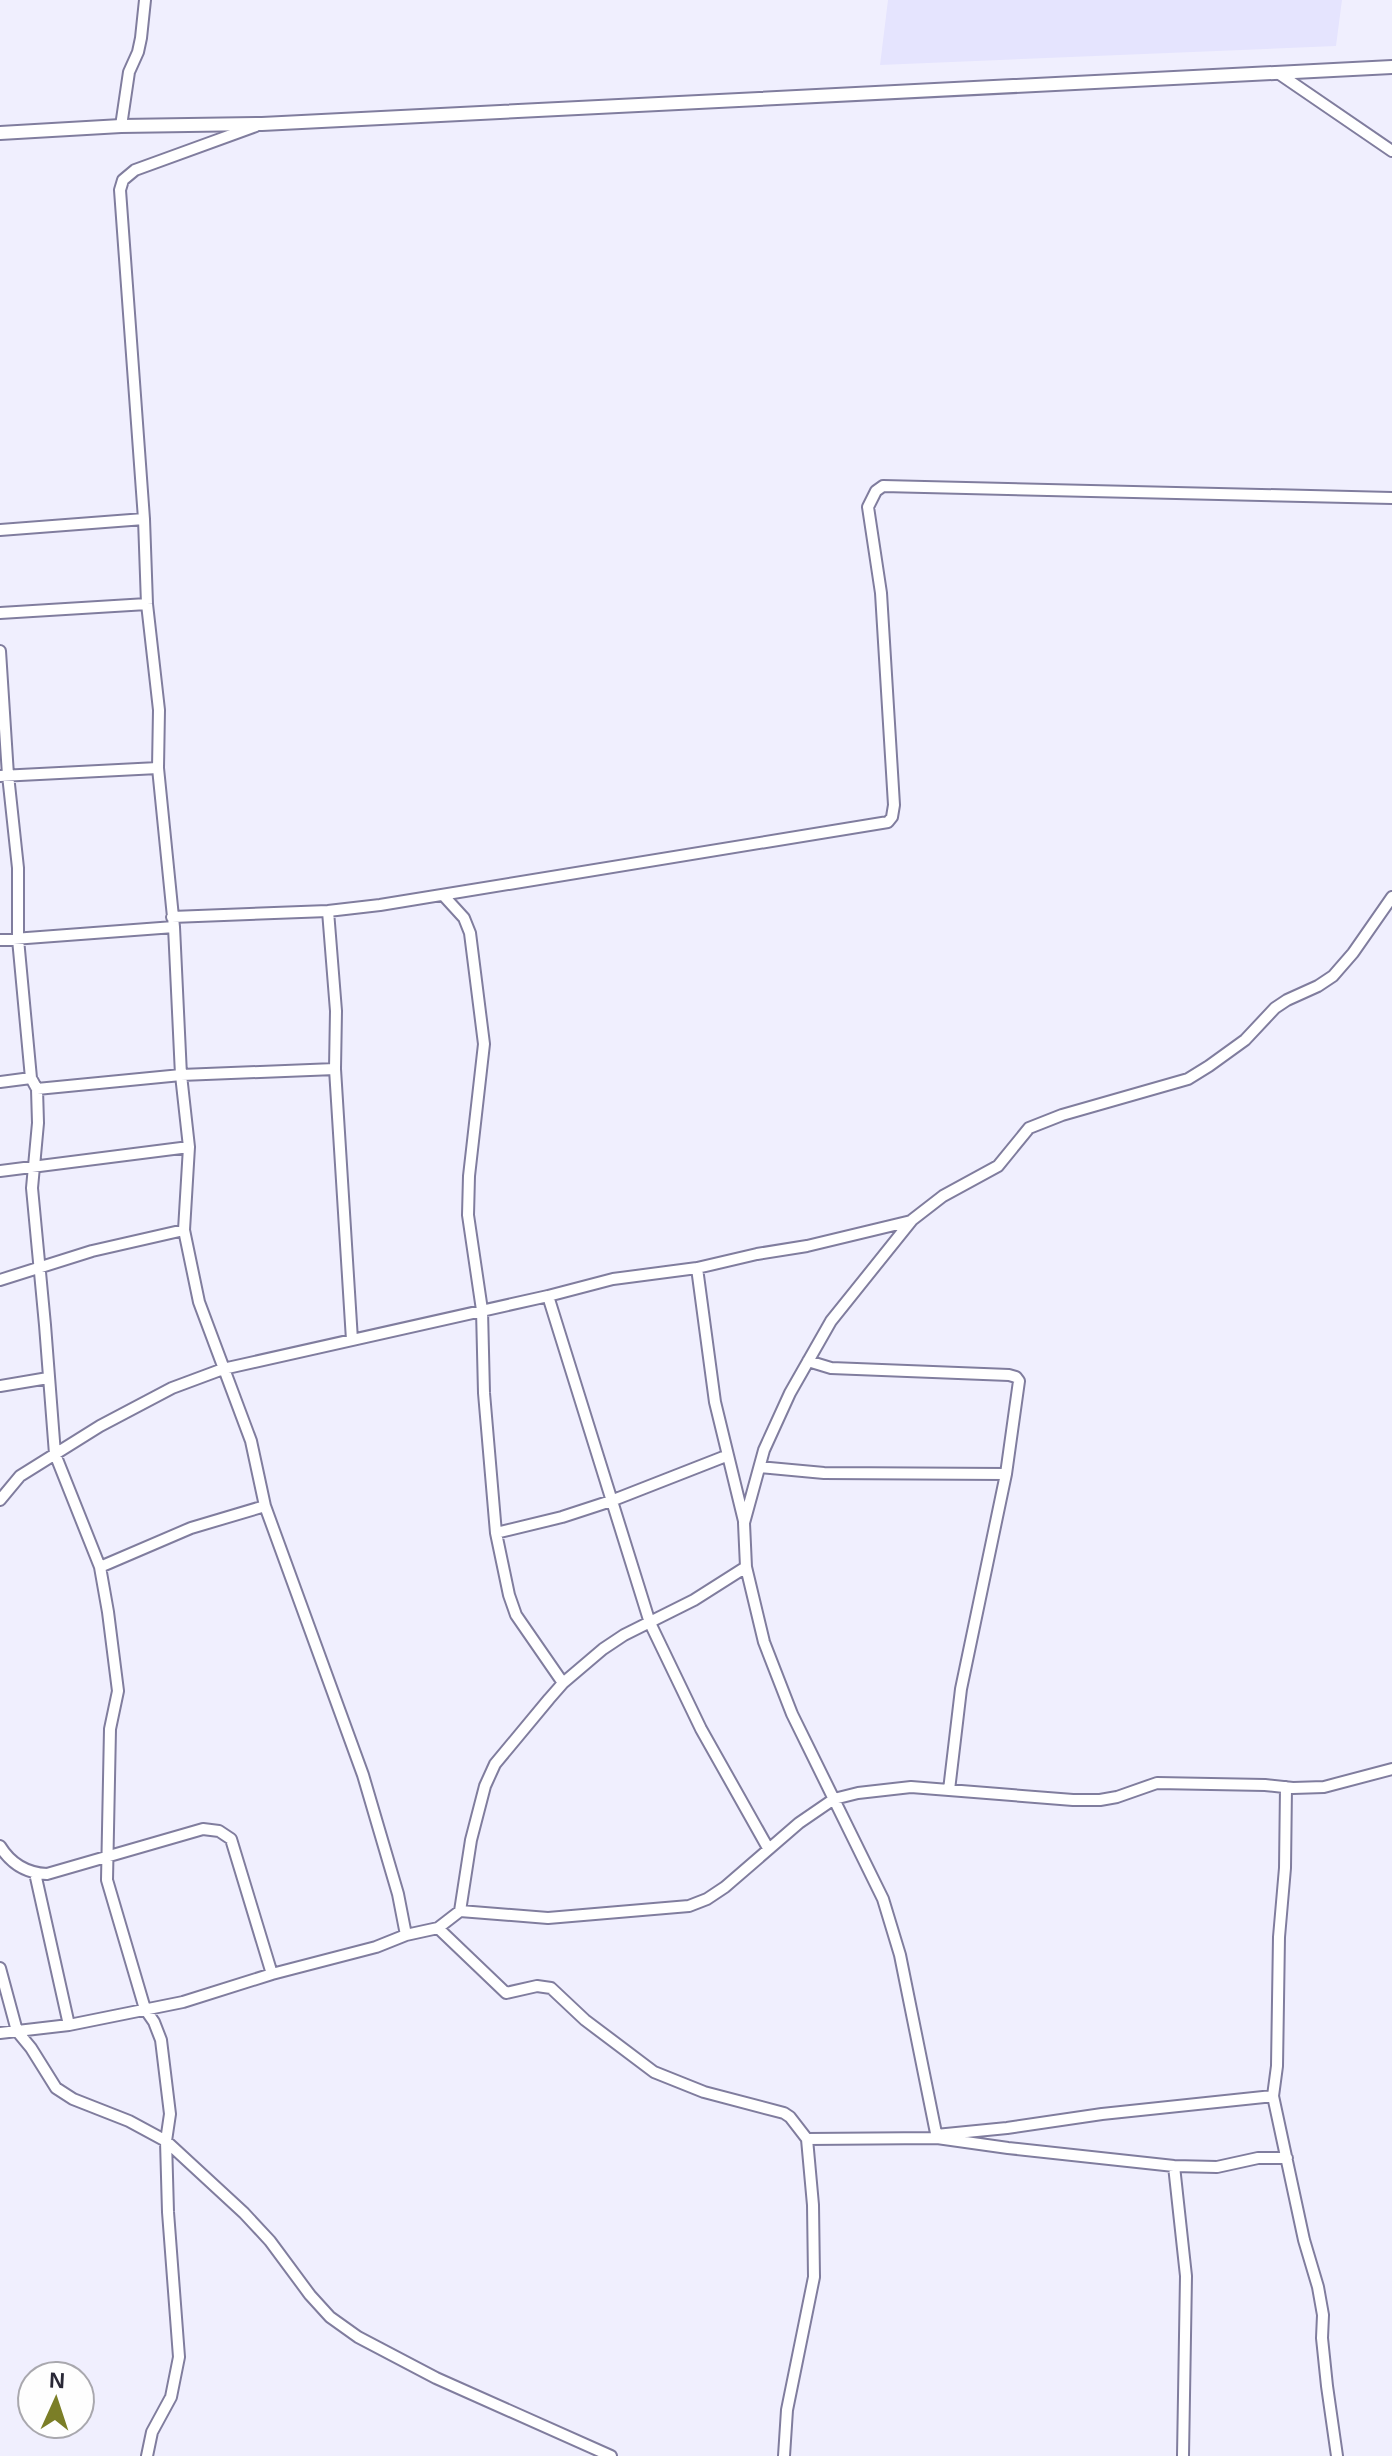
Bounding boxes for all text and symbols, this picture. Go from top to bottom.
north arrow [16,2360,96,2440]
text: N [48,2368,66,2393]

